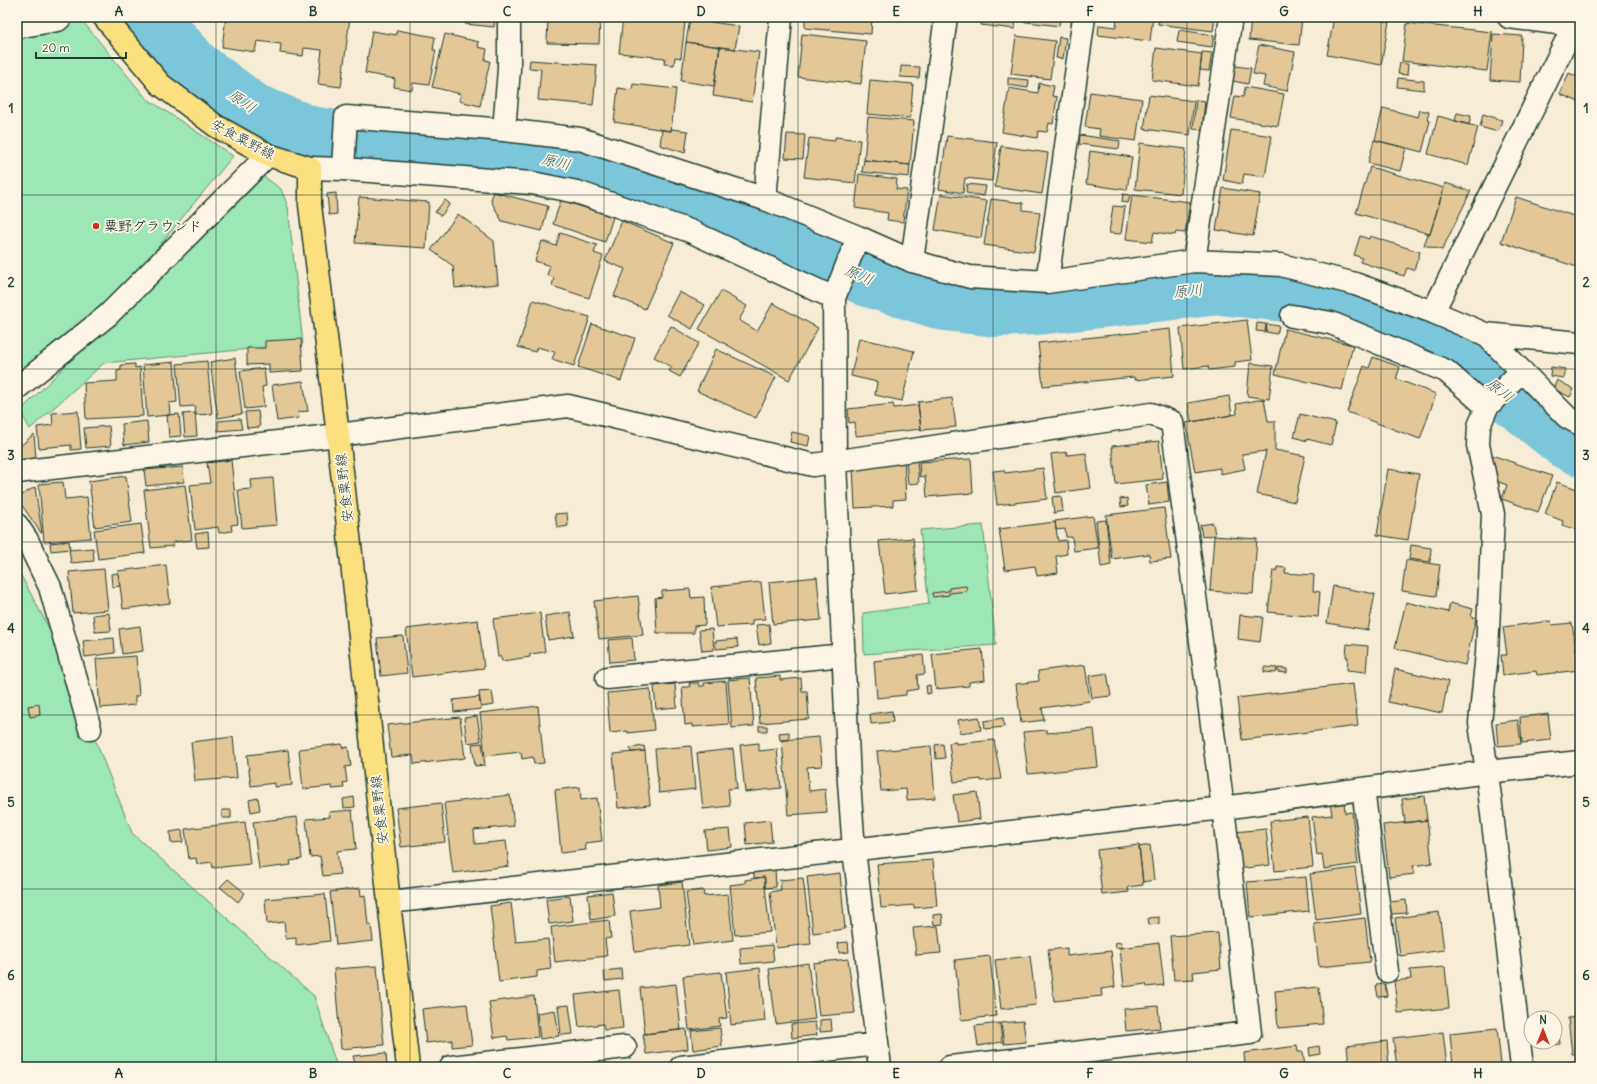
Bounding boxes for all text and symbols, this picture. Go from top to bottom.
text: A [115,3,124,20]
text: B [309,3,318,20]
text: C [503,3,512,20]
text: D [696,3,706,20]
text: E [892,3,900,20]
text: F [1086,3,1094,20]
text: G [1279,3,1289,20]
text: H [1473,3,1483,20]
scale bar [36,34,126,60]
text: 20 m [42,40,70,55]
water label: 原川 [225,84,260,117]
text: 1 [8,100,14,117]
text: 1 [1583,100,1589,117]
street label: 安食粟野線 [208,115,278,163]
water label: 原川 [539,149,573,174]
place label: 粟野グラウンド [104,217,202,235]
marker: 粟野グラウンド [91,221,101,231]
water label: 原川 [842,260,877,289]
text: 2 [7,274,15,291]
text: 2 [1582,274,1590,291]
water label: 原川 [1172,279,1204,302]
water label: 原川 [1483,373,1518,406]
text: 3 [7,447,15,464]
text: 3 [1582,447,1590,464]
street label: 安食粟野線 [331,452,357,524]
text: 4 [7,620,15,637]
text: 4 [1582,620,1590,637]
street label: 安食粟野線 [366,774,392,846]
text: 5 [7,794,15,811]
text: 5 [1582,794,1590,811]
text: 6 [7,967,15,984]
text: 6 [1582,967,1590,984]
north arrow [1523,1010,1563,1050]
text: N [1539,1013,1547,1027]
text: A [115,1065,124,1082]
text: B [309,1065,318,1082]
text: C [503,1065,512,1082]
text: D [696,1065,706,1082]
text: E [892,1065,900,1082]
text: F [1086,1065,1094,1082]
text: G [1279,1065,1289,1082]
text: H [1473,1065,1483,1082]

